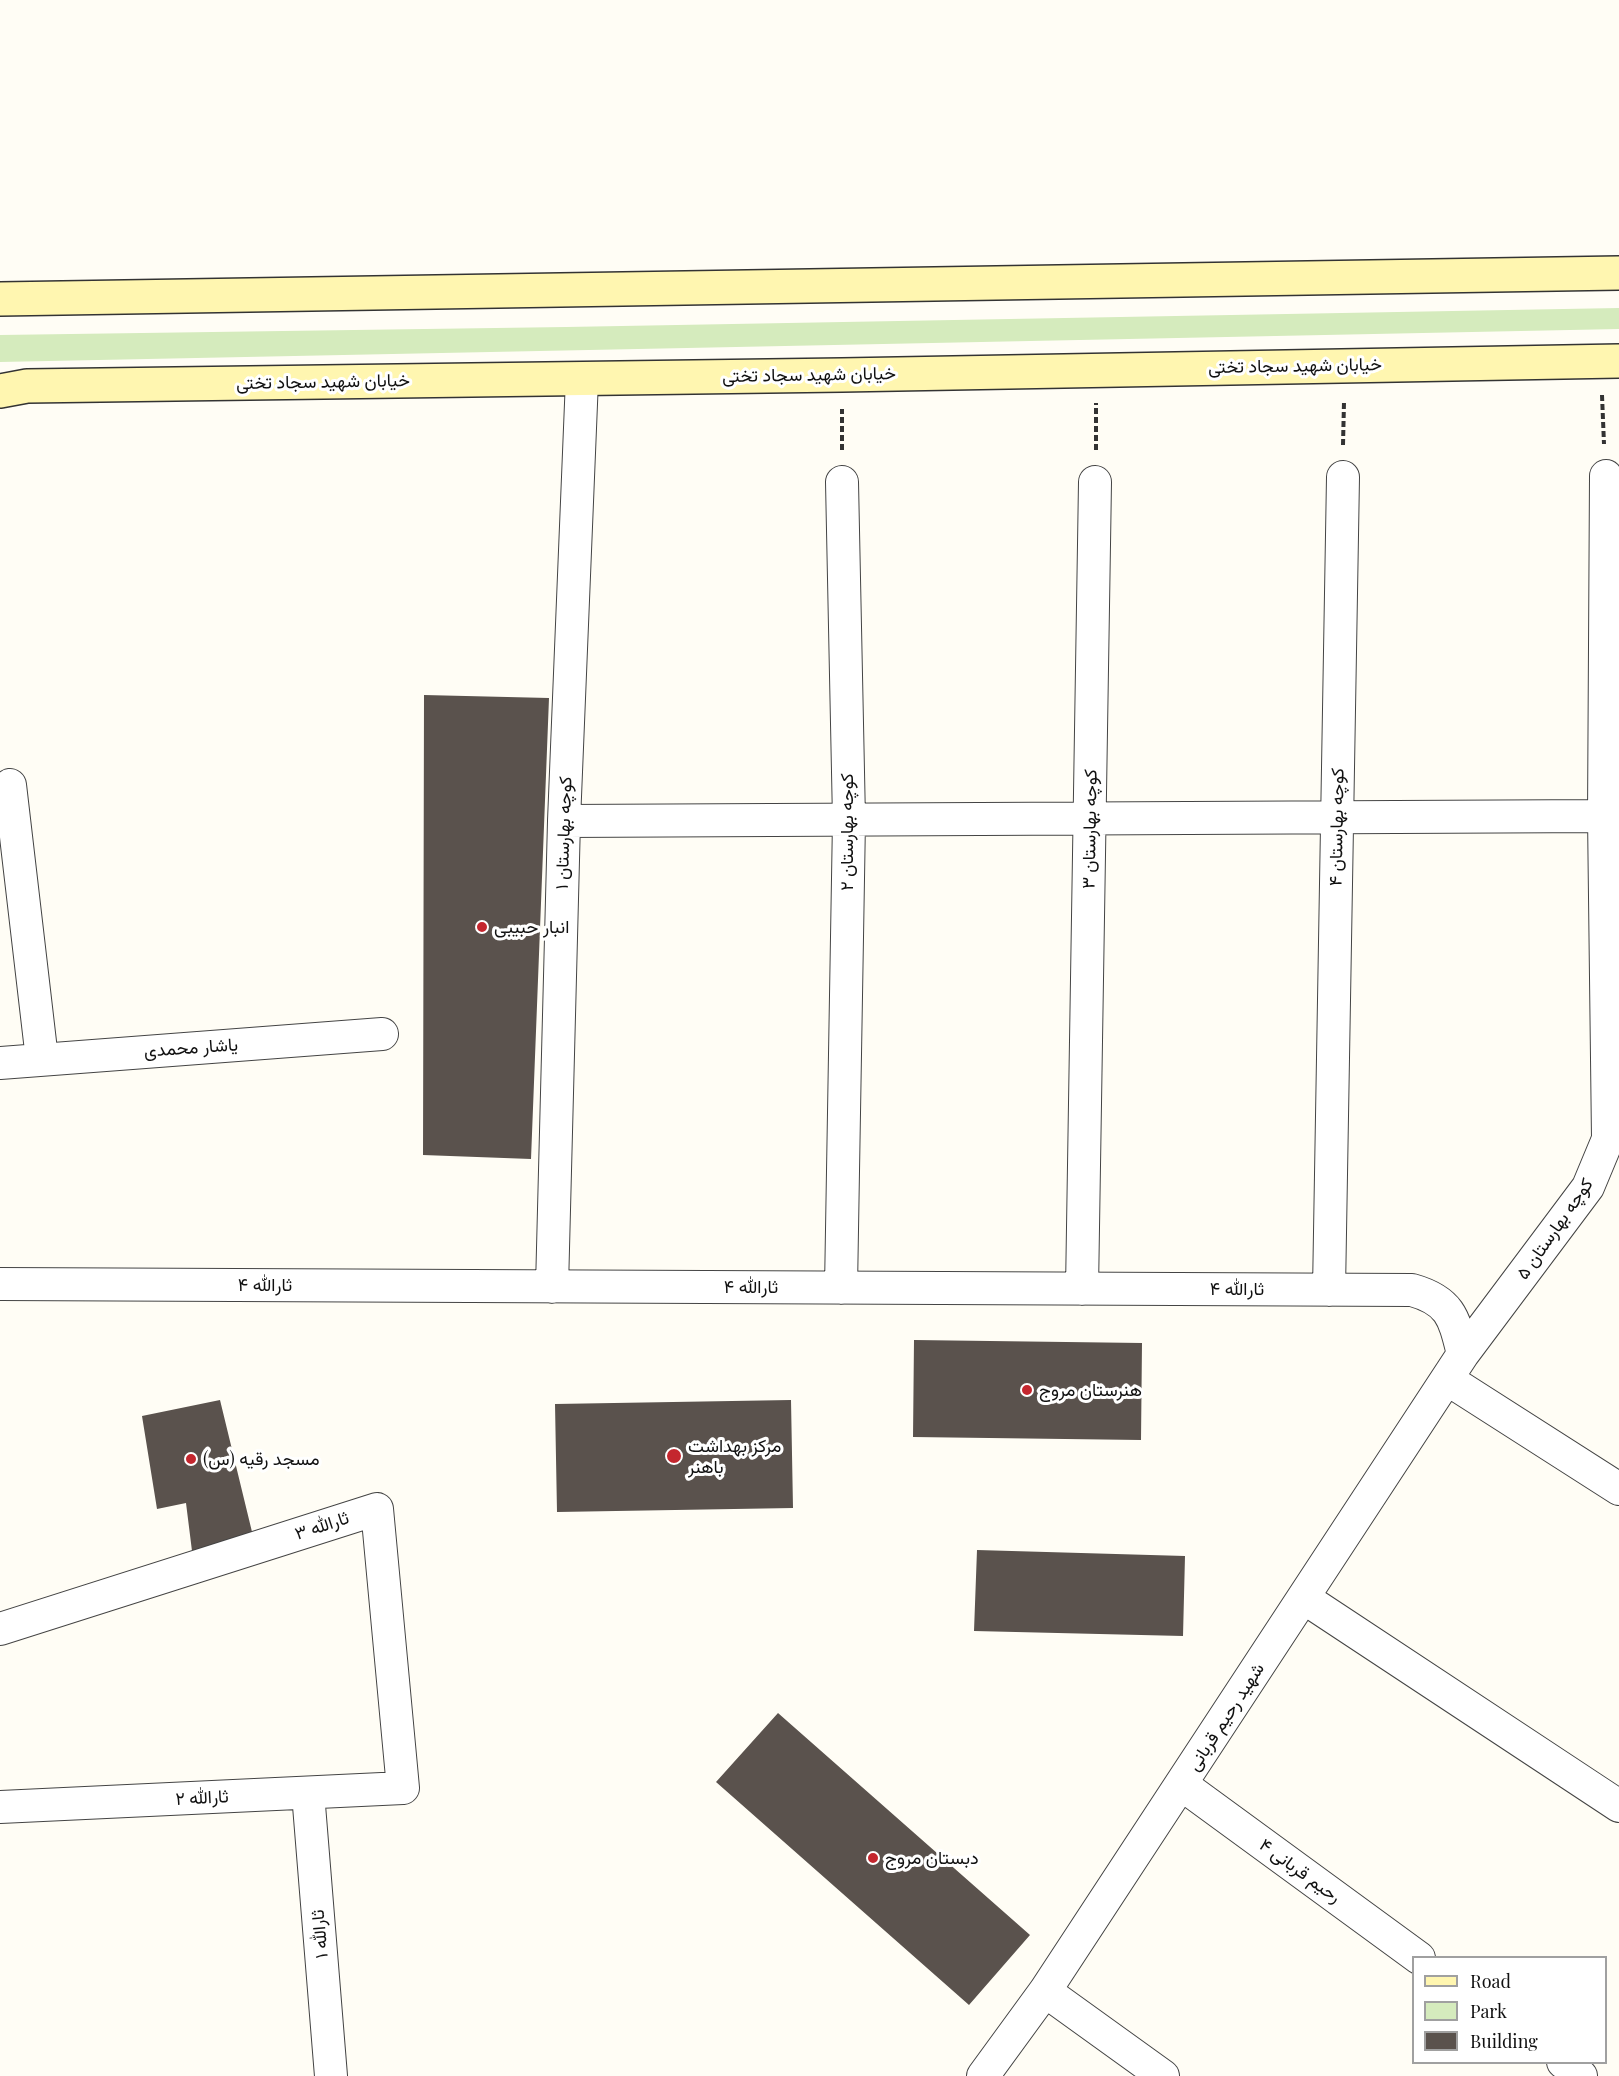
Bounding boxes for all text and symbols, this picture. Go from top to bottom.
street label: خیابان شهید سجاد تختی [1208,354,1382,378]
street label: خیابان شهید سجاد تختی [722,363,896,387]
street label: خیابان شهید سجاد تختی [236,370,410,394]
street label: کوچه بهارستان ۴ [1325,768,1349,886]
street label: کوچه بهارستان ۳ [1078,769,1102,889]
street label: کوچه بهارستان ۲ [836,773,858,891]
street label: کوچه بهارستان ۱ [551,776,577,890]
place label: انبار حبیبی [494,916,569,938]
marker: انبار حبیبی [475,920,489,934]
street label: یاشار محمدی [143,1034,239,1062]
street label: کوچه بهارستان ۵ [1512,1174,1598,1284]
street label: ثارالله ۴ [238,1274,292,1296]
street label: ثارالله ۴ [724,1276,778,1298]
street label: ثارالله ۴ [1210,1278,1264,1300]
place label: هنرستان مروج [1039,1379,1142,1401]
marker: هنرستان مروج [1020,1383,1034,1397]
place label: مرکز بهداشت باهنر [688,1435,781,1478]
marker: مرکز بهداشت باهنر [665,1447,683,1465]
place label: مسجد رقیه (س) [203,1448,319,1470]
marker: مسجد رقیه (س) [184,1452,198,1466]
street label: ثارالله ۳ [292,1507,352,1545]
street label: شهید رحیم قربانی [1183,1659,1269,1775]
street label: ثارالله ۲ [175,1786,229,1810]
street label: رحیم قربانی ۴ [1255,1834,1345,1908]
place label: دبستان مروج [885,1847,979,1869]
marker: دبستان مروج [866,1851,880,1865]
street label: ثارالله ۱ [307,1909,333,1959]
legend [1412,1956,1607,2064]
text: Road [1470,1969,1511,1993]
text: Park [1470,1999,1507,2023]
text: Building [1470,2029,1538,2053]

